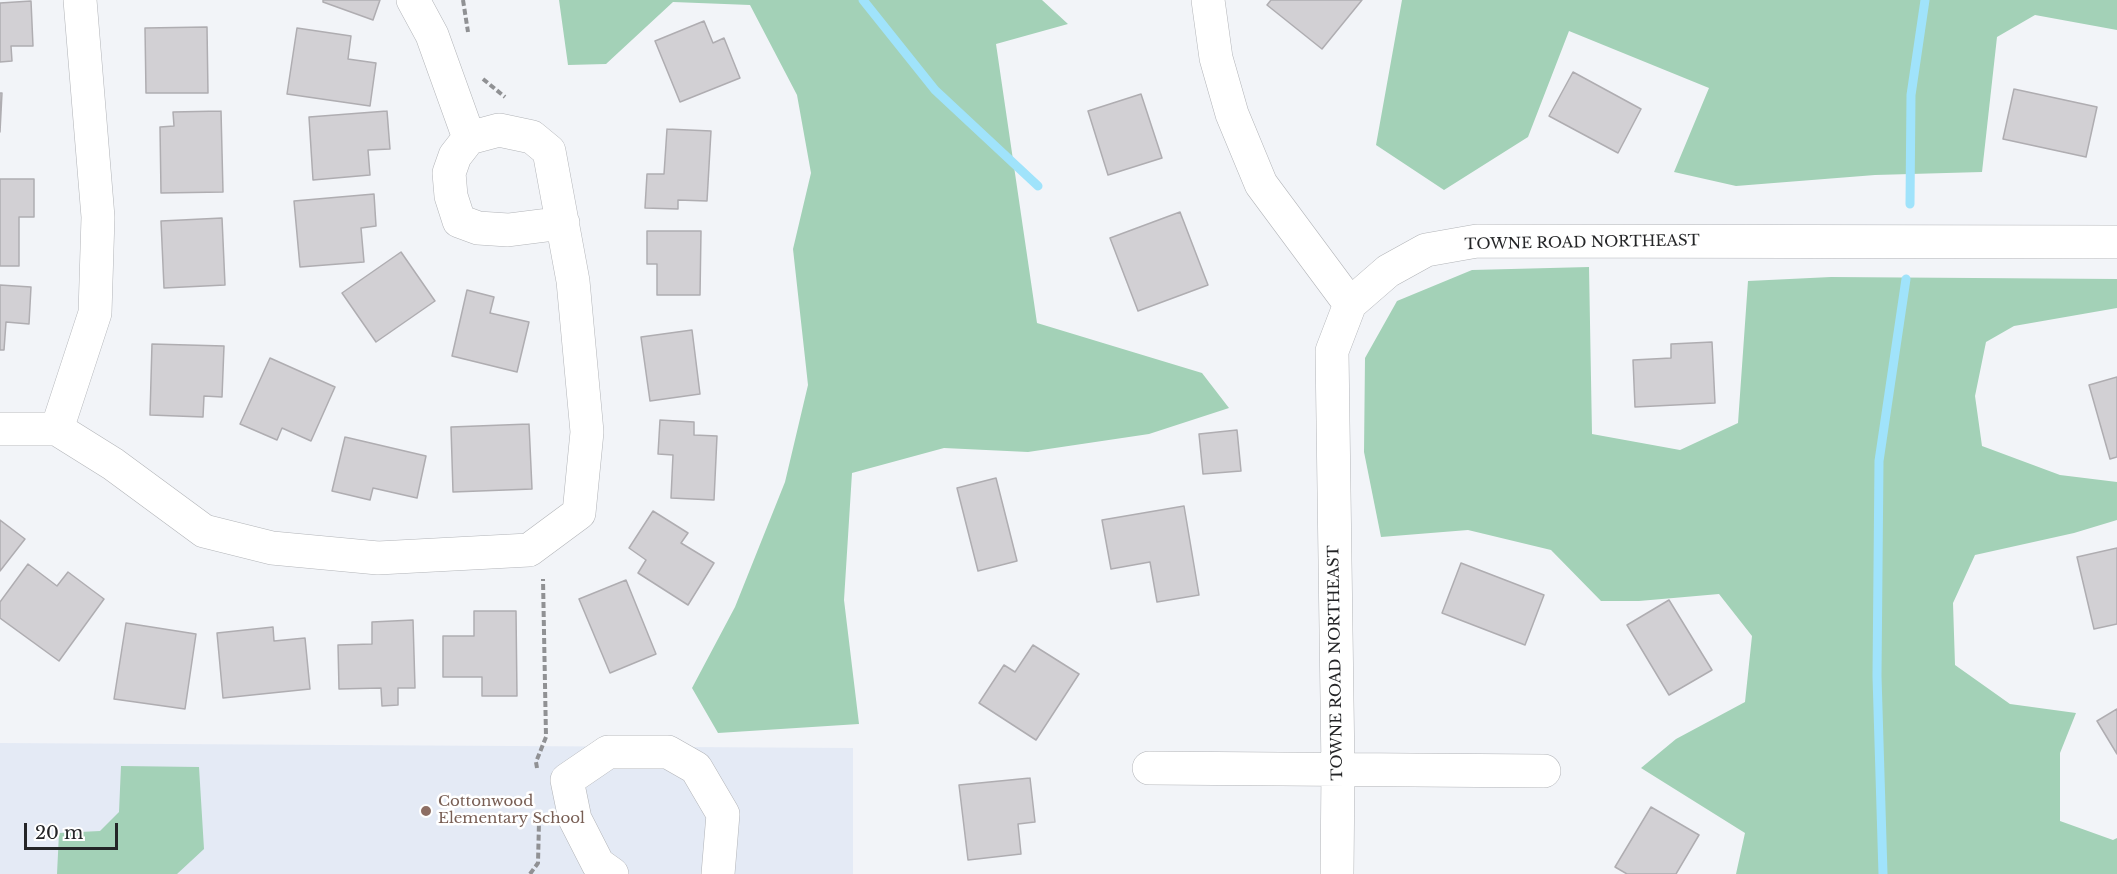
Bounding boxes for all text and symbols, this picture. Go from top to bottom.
street label: TOWNE ROAD NORTHEAST [1464,232,1700,254]
street label: TOWNE ROAD NORTHEAST [1325,545,1347,781]
place label: Cottonwood Elementary School [438,793,585,828]
marker: Cottonwood Elementary School [419,804,433,818]
scale bar [27,811,122,849]
text: 20 m [35,822,83,844]

